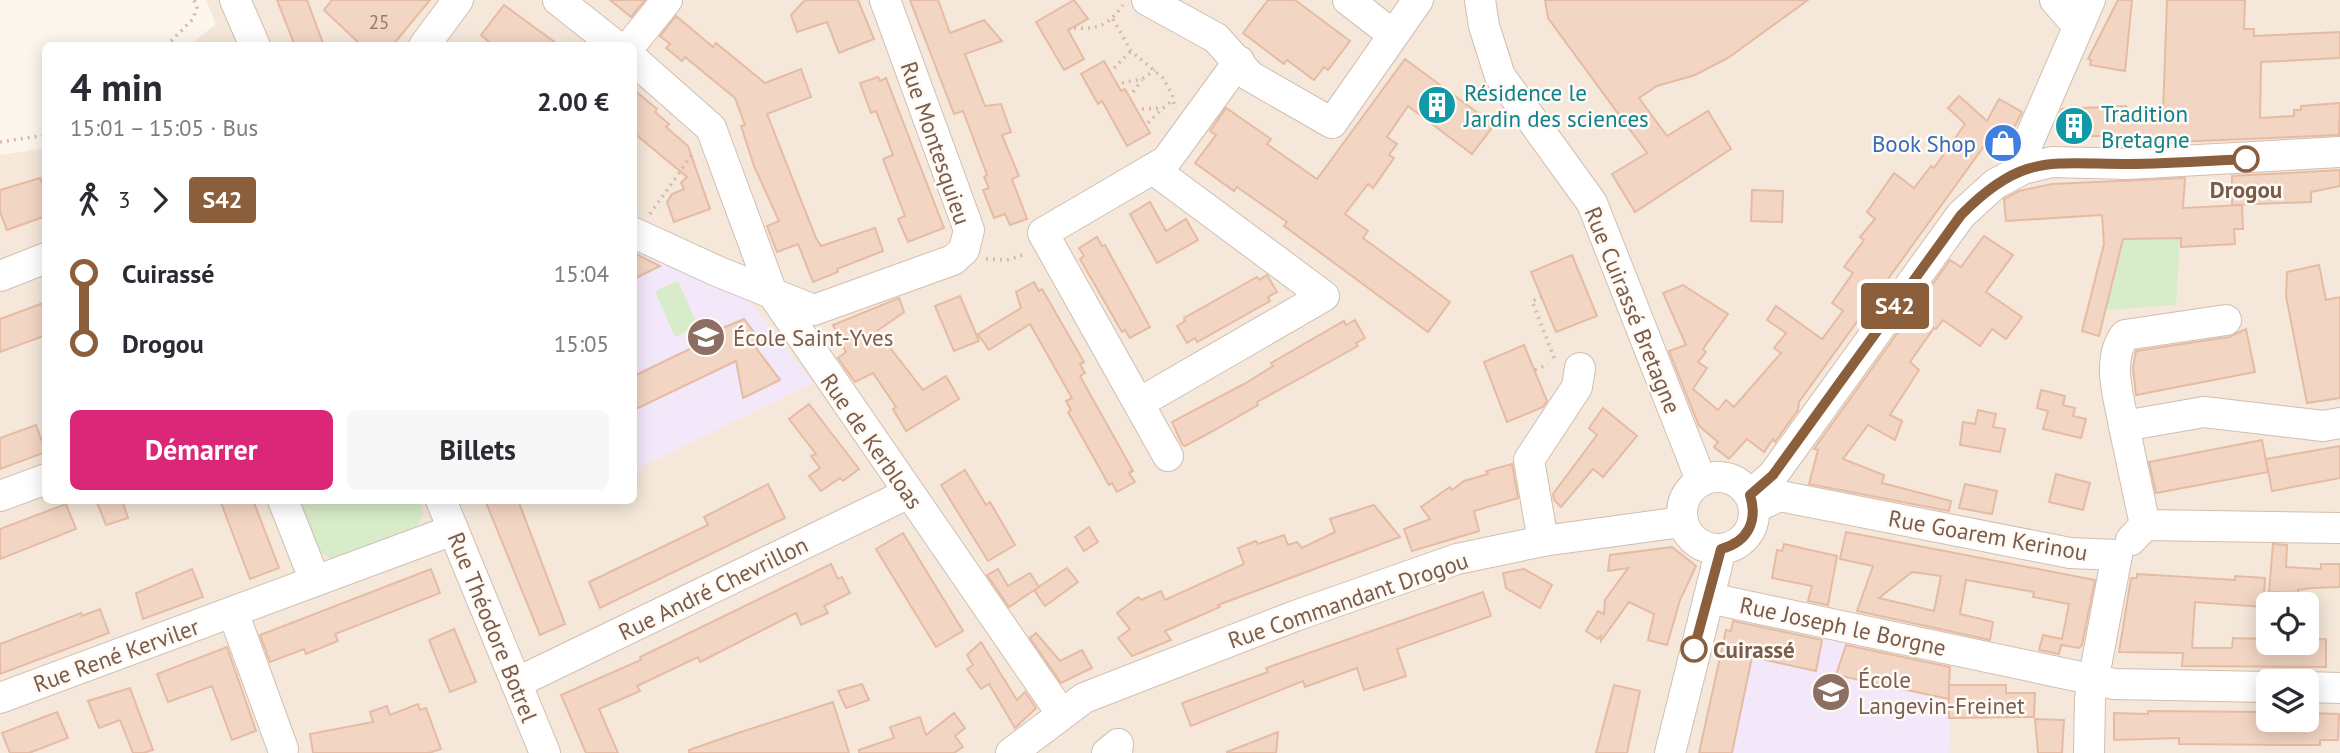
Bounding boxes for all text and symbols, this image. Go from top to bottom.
house number: 25 [369,10,389,34]
street label: Rue Montesquieu [895,58,977,228]
text: 4 min [70,62,163,111]
place label: Résidence le Jardin des sciences [1463,78,1649,133]
building icon: Résidence le Jardin des sciences [1416,84,1458,126]
text: 2.00 € [537,85,609,118]
place label: Tradition Bretagne [2101,99,2190,154]
building icon: Tradition Bretagne [2053,105,2095,147]
text: 15:01 – 15:05 · Bus [70,113,258,142]
shop icon: Book Shop [1982,122,2024,164]
place label: Book Shop [1872,129,1976,158]
marker: Drogou [2233,146,2259,172]
place label: Drogou [2210,175,2282,204]
icon: walk [70,181,108,219]
icon: forward [141,181,179,219]
text: S42 [203,184,242,215]
text: 3 [118,185,131,214]
street label: Rue Cuirassé Bretagne [1578,203,1688,417]
text: Cuirassé [122,257,214,290]
text: 15:04 [554,259,609,288]
line badge: S42 [1855,283,1935,329]
text: S42 [1875,290,1915,321]
school or university icon: École Saint-Yves [685,316,727,358]
place label: École Saint-Yves [733,323,893,352]
text: Drogou [122,327,204,360]
text: 15:05 [554,329,609,358]
street label: Rue de Kerbloas [815,368,929,514]
button: Démarrer [70,410,333,490]
button: Billets [347,410,609,490]
street label: Rue Goarem Kerinou [1886,503,2090,567]
street label: Rue Théodore Botrel [442,528,544,726]
street label: Rue André Chevrillon [613,530,813,646]
street label: Rue Commandant Drogou [1224,545,1472,655]
street label: Rue Joseph le Borgne [1737,590,1949,662]
map controls [2256,592,2319,732]
button: locate [2256,592,2319,655]
street label: Rue René Kerviler [29,612,203,698]
place label: Cuirassé [1713,635,1795,664]
marker: Cuirassé [1681,636,1707,662]
place label: École Langevin-Freinet [1858,665,2025,720]
button: layers [2256,669,2319,732]
school or university icon: École Langevin-Freinet [1810,671,1852,713]

